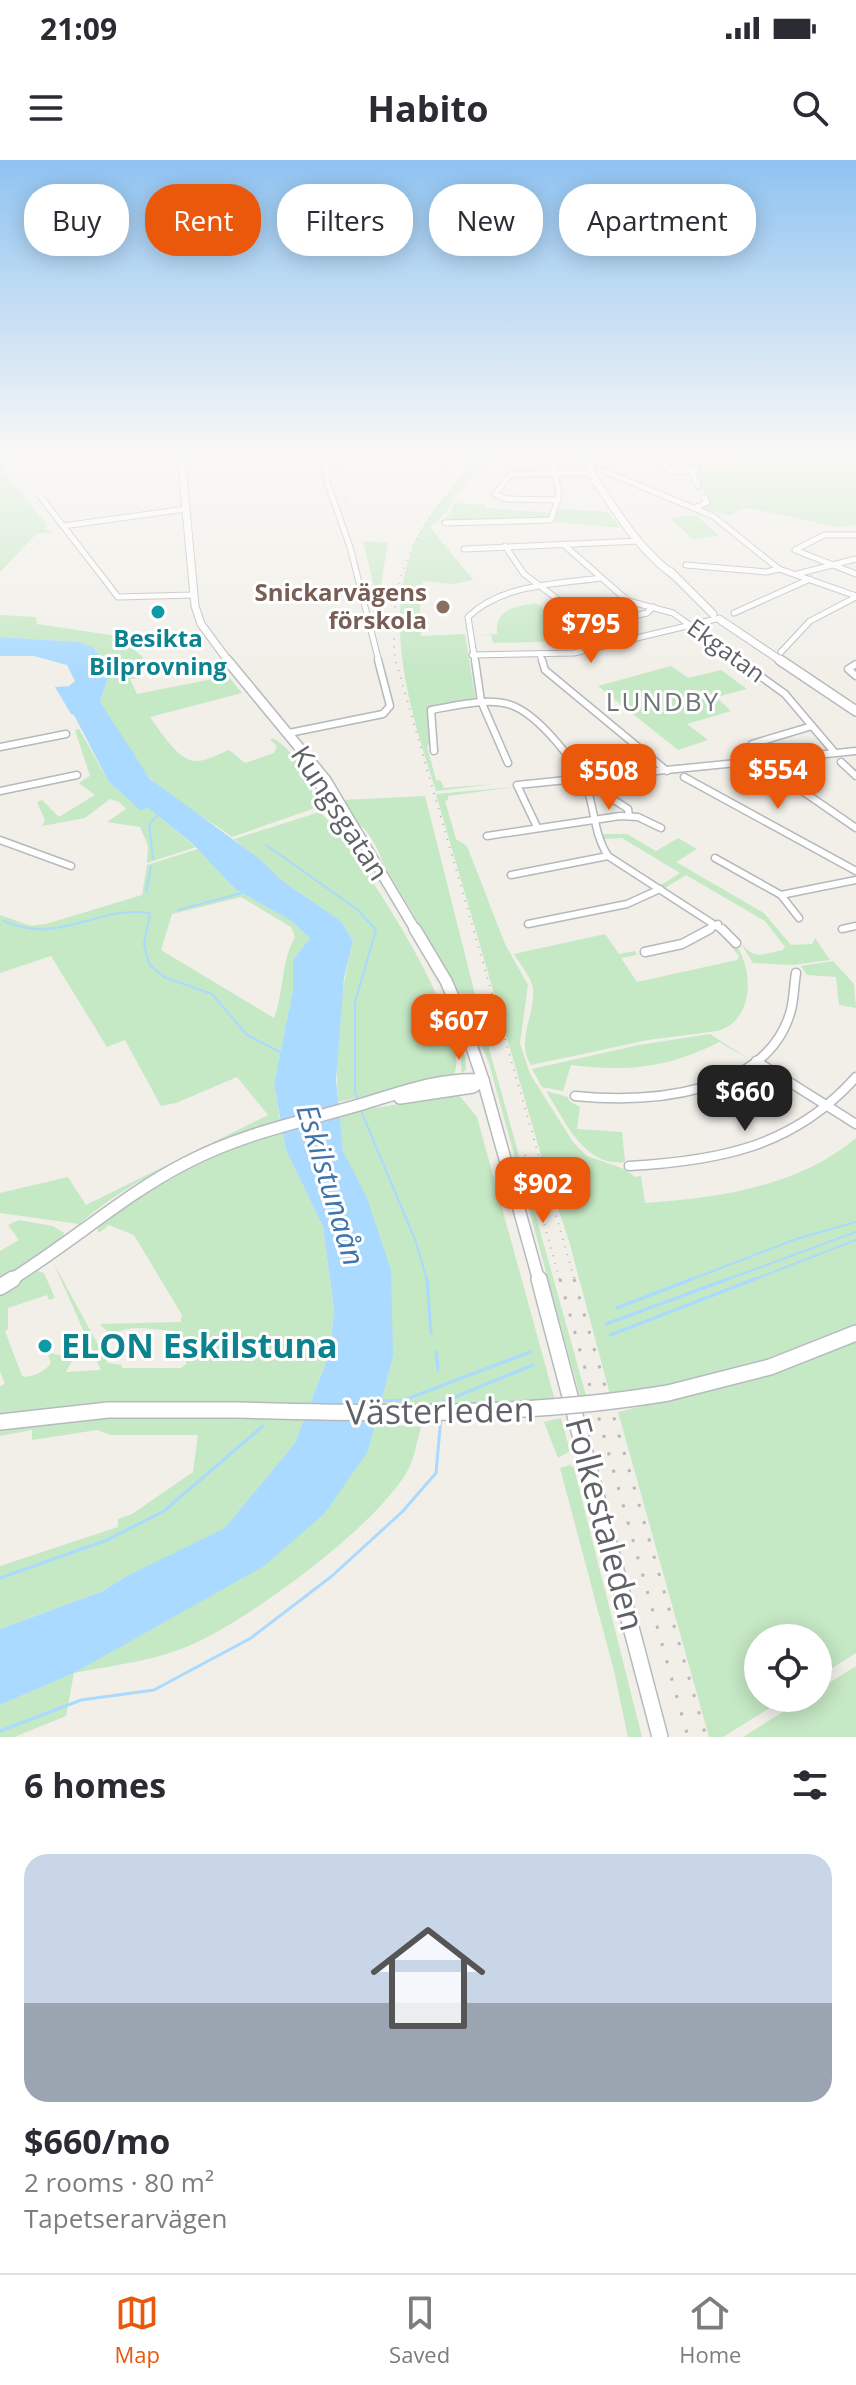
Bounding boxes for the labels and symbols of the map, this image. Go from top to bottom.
place label: Snickarvägens förskola [254,575,427,636]
pin: $795 [544,597,638,665]
marker: Snickarvägens förskola [434,598,452,616]
marker: Besikta Bilprovning [149,603,167,621]
street label: Ekgatan [681,610,773,689]
place label: Besikta Bilprovning [89,621,227,682]
district label: LUNDBY [606,683,720,719]
street label: Kungsgatan [283,738,399,887]
pin: $554 [731,743,825,811]
pin: $508 [562,744,656,812]
pin: $607 [412,994,506,1062]
pin: $660 [698,1065,792,1133]
water label: Eskilstunaån [287,1099,375,1270]
pin: $902 [496,1157,590,1225]
place label: ELON Eskilstuna [61,1322,337,1368]
marker: ELON Eskilstuna [36,1337,54,1355]
street label: Västerleden [345,1385,535,1435]
street label: Folkestaleden [555,1412,657,1636]

